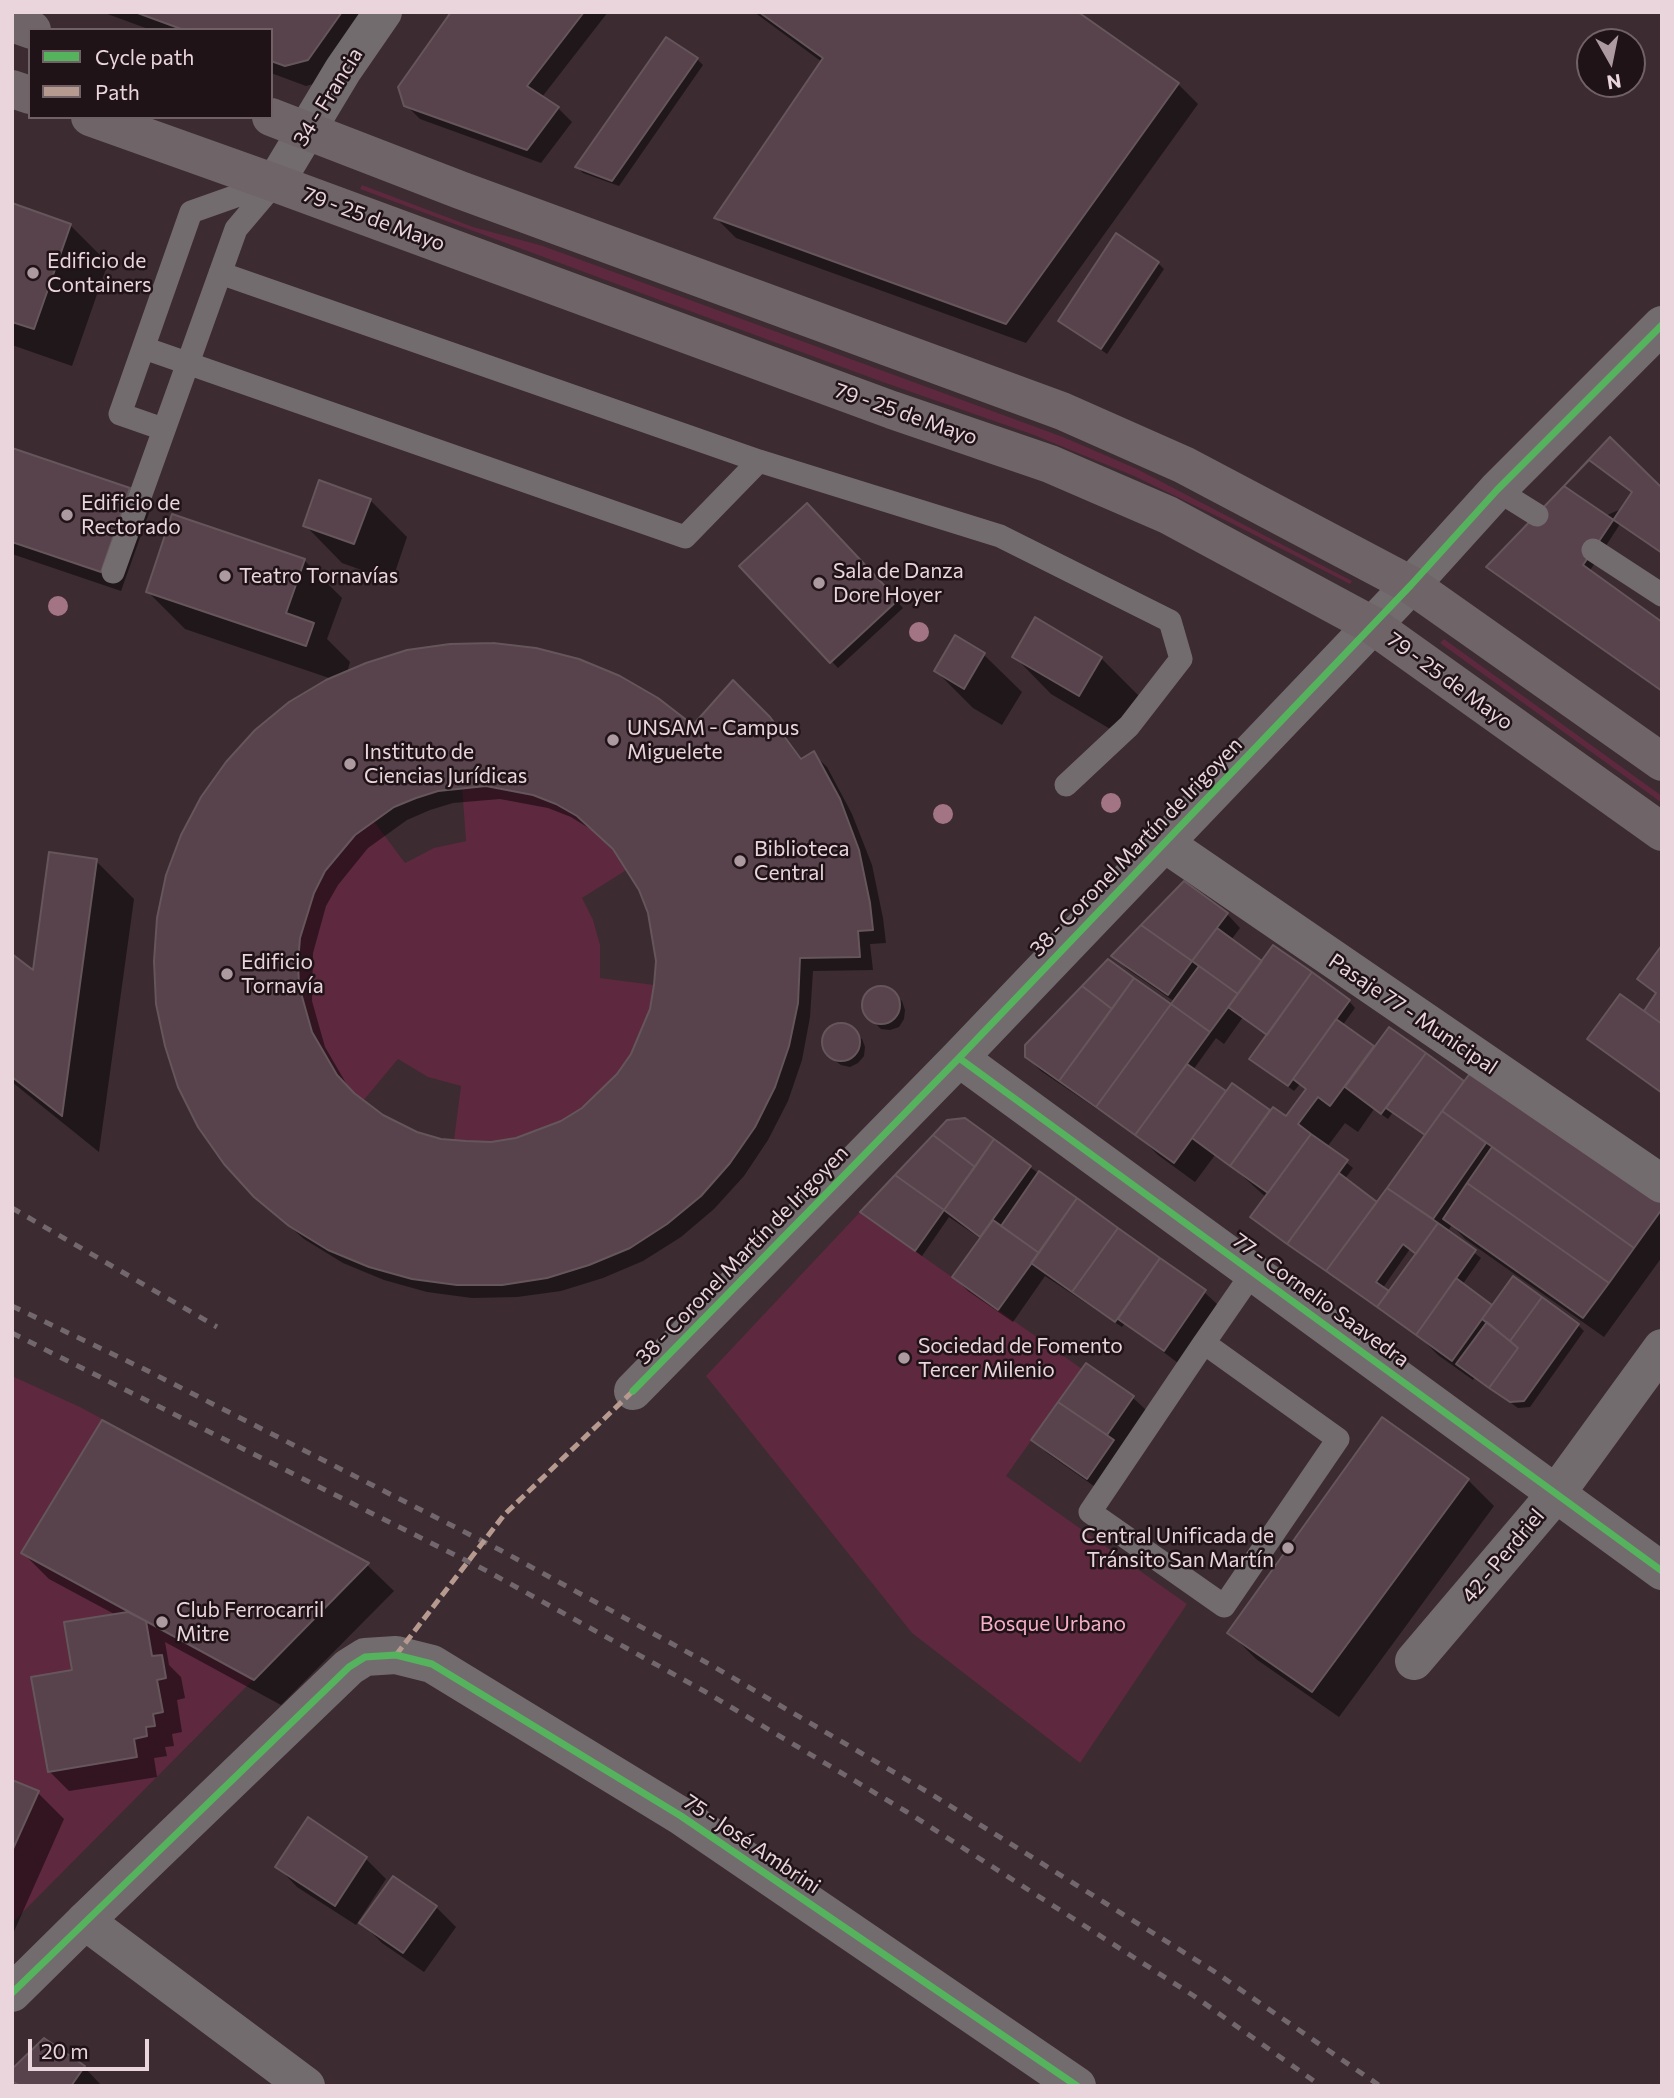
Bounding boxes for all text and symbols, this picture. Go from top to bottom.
legend [28,28,273,119]
north arrow [1576,28,1646,98]
street label: 34 - Francia [288,43,368,151]
text: Cycle path [95,44,194,69]
text: N [1605,70,1623,95]
text: Path [95,79,140,104]
street label: 79 - 25 de Mayo [300,182,448,256]
place label: Edificio de Containers [47,248,152,298]
marker: Edificio de Containers [25,265,41,281]
street label: 79 - 25 de Mayo [831,378,981,450]
place label: Edificio de Rectorado [81,490,181,540]
marker: Edificio de Rectorado [59,507,75,523]
place label: Sala de Danza Dore Hoyer [833,558,964,608]
place label: Teatro Tornavías [239,563,398,589]
marker: Teatro Tornavías [217,568,233,584]
marker: Sala de Danza Dore Hoyer [811,575,827,591]
street label: 79 - 25 de Mayo [1382,627,1518,735]
place label: UNSAM - Campus Miguelete [627,715,799,765]
marker: UNSAM - Campus Miguelete [605,732,621,748]
street label: 38 - Coronel Martín de Irigoyen [1025,732,1247,962]
place label: Instituto de Ciencias Jurídicas [364,739,527,789]
marker: Instituto de Ciencias Jurídicas [342,756,358,772]
place label: Biblioteca Central [754,836,849,886]
marker: Biblioteca Central [732,853,748,869]
street label: Pasaje 77 - Municipal [1324,948,1502,1080]
place label: Edificio Tornavía [241,949,324,999]
marker: Edificio Tornavía [219,966,235,982]
street label: 38 - Coronel Martín de Irigoyen [631,1140,853,1370]
street label: 77 - Cornelio Saavedra [1228,1228,1414,1372]
place label: Sociedad de Fomento Tercer Milenio [918,1333,1123,1383]
marker: Sociedad de Fomento Tercer Milenio [896,1350,912,1366]
street label: 42 - Perdriel [1456,1504,1550,1608]
place label: Central Unificada de Tránsito San Martín [1081,1523,1274,1573]
marker: Central Unificada de Tránsito San Martín [1280,1540,1296,1556]
place label: Club Ferrocarril Mitre [176,1597,324,1647]
park label: Bosque Urbano [980,1611,1126,1637]
marker: Club Ferrocarril Mitre [154,1614,170,1630]
street label: 75 - José Ambrini [679,1789,825,1899]
scale bar [32,2024,152,2068]
text: 20 m [41,2038,89,2063]

